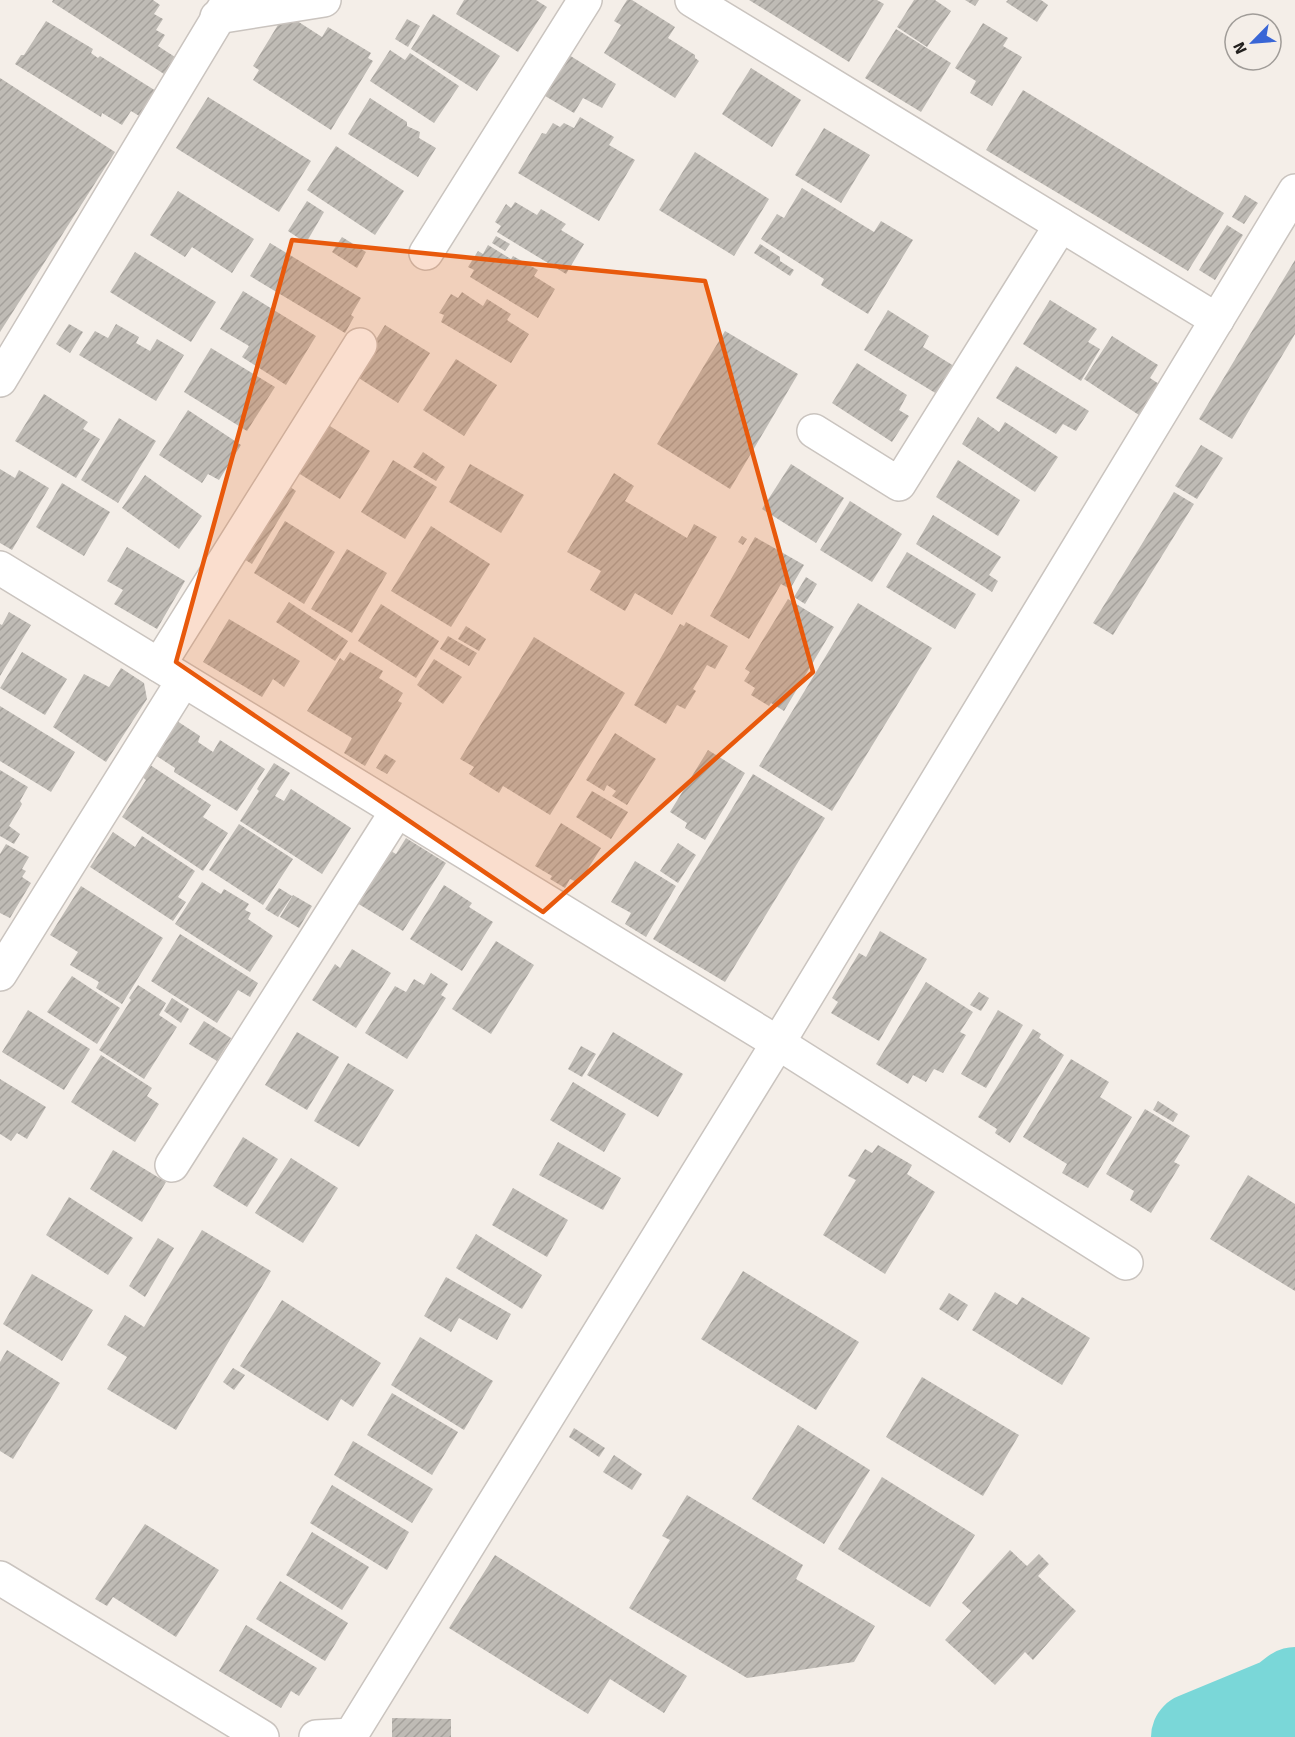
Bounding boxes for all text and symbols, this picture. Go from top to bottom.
north arrow [1223,12,1283,72]
text: N [1229,39,1252,57]

